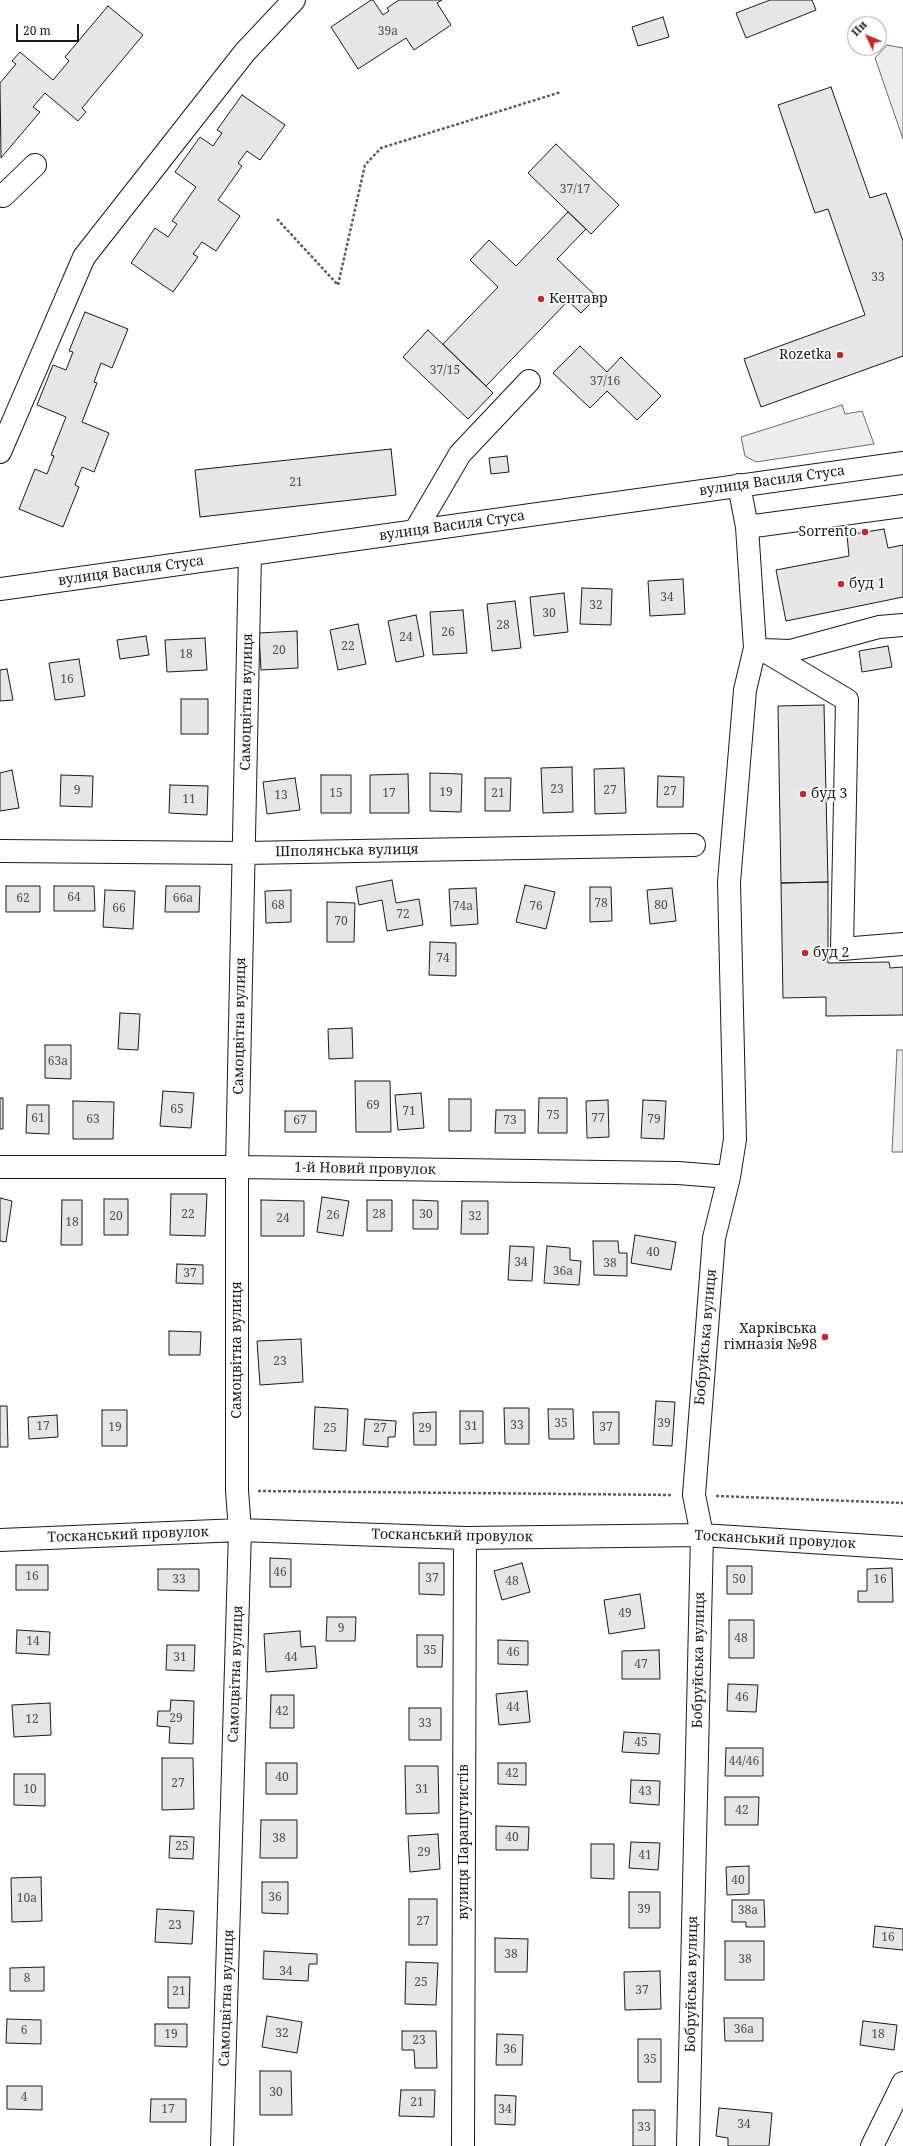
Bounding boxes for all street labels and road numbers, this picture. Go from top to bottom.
street label: вулиця Василя Стуса [698,462,846,500]
street label: вулиця Василя Стуса [378,507,526,545]
street label: вулиця Василя Стуса [57,552,205,590]
street label: Самоцвітна вулиця [237,633,257,771]
street label: Шполянська вулиця [275,841,419,861]
street label: Самоцвітна вулиця [230,957,250,1095]
street label: 1-й Новий провулок [294,1159,436,1179]
street label: Бобруйська вулиця [692,1268,720,1406]
street label: Самоцвітна вулиця [229,1281,245,1419]
street label: Тосканський провулок [47,1524,209,1546]
street label: Тосканський провулок [371,1526,533,1546]
street label: Тосканський провулок [694,1527,856,1553]
street label: Бобруйська вулиця [689,1592,709,1728]
street label: Самоцвітна вулиця [225,1605,247,1743]
street label: вулиця Парашутистів [456,1764,472,1920]
street label: Бобруйська вулиця [682,1916,702,2052]
street label: Самоцвітна вулиця [216,1929,238,2067]

